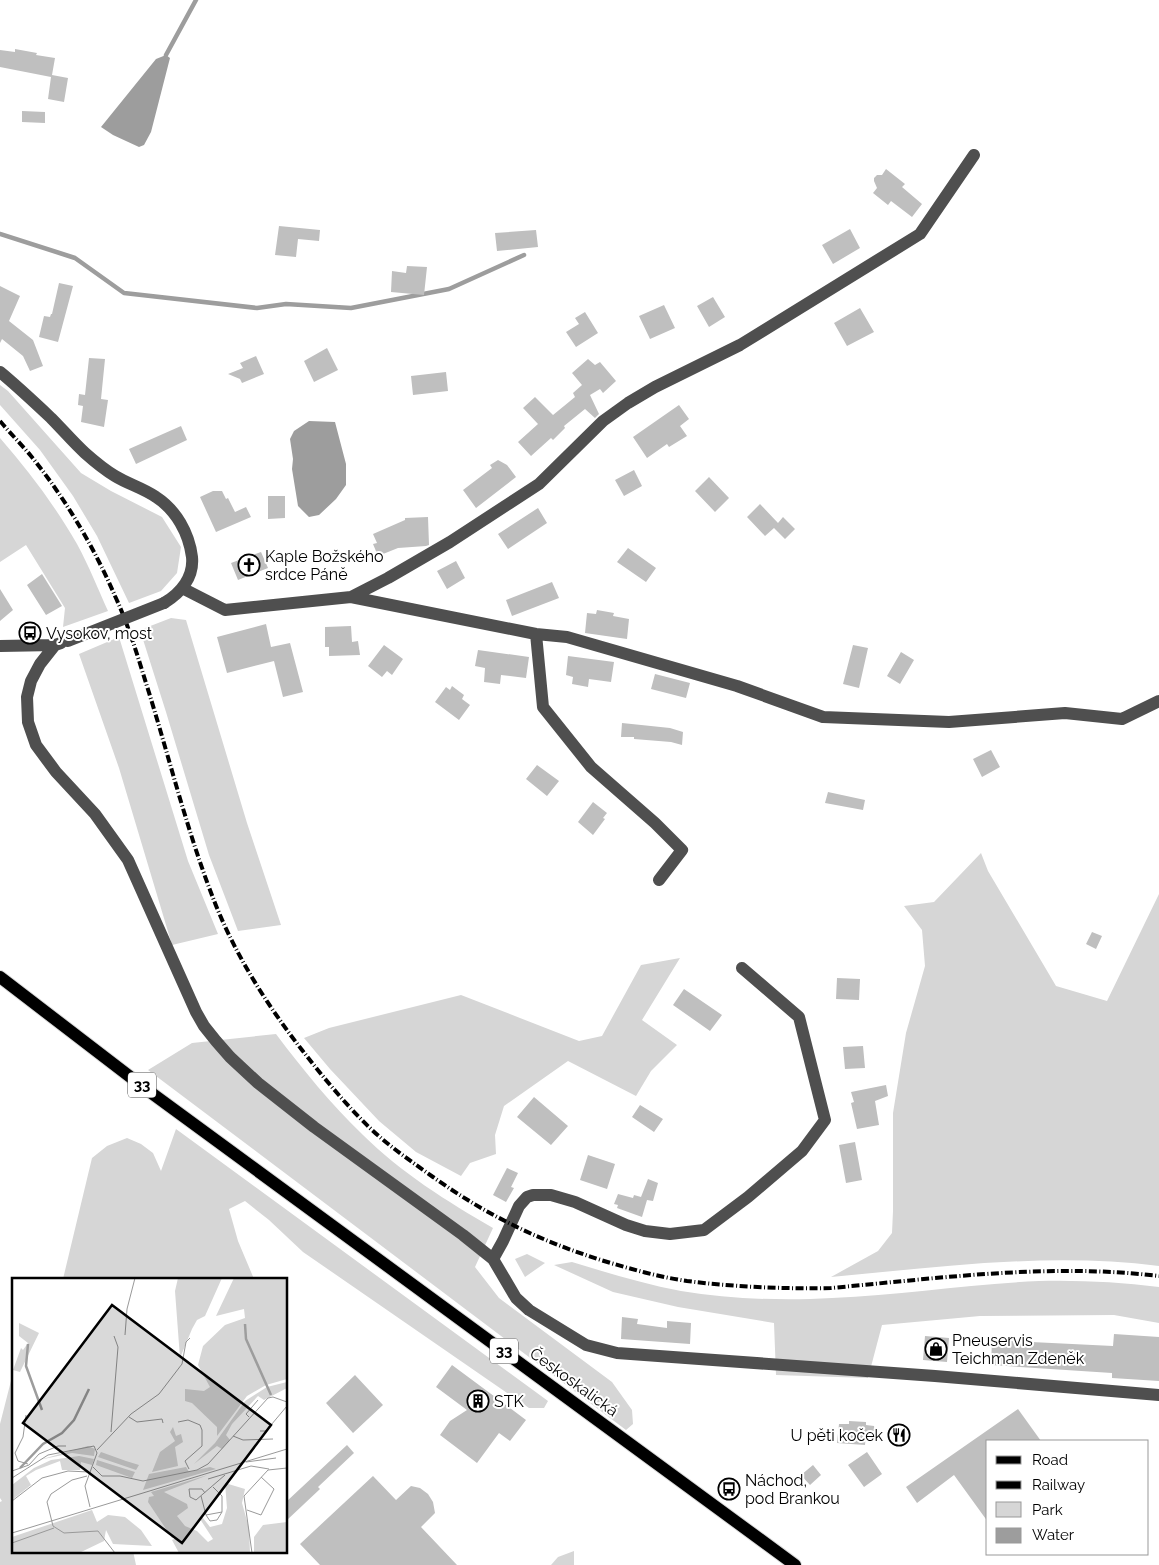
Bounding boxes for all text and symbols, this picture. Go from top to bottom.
place label: Kaple Božského srdce Páně [265,547,384,584]
church icon: Kaple Božského srdce Páně [237,553,261,577]
bus stop icon: Vysokov, most [18,621,42,645]
place label: Vysokov, most [46,624,153,643]
road number: 33 [128,1072,156,1098]
inset map [12,1278,288,1552]
place label: Pneuservis Teichman Zdeněk [952,1331,1085,1368]
shop icon: Pneuservis Teichman Zdeněk [924,1337,948,1361]
road number: 33 [490,1338,518,1364]
street label: Českoskalická [526,1343,622,1420]
building icon: STK [466,1389,490,1413]
place label: STK [494,1392,524,1411]
restaurant icon: U pěti koček [887,1423,911,1447]
place label: U pěti koček [791,1426,884,1445]
legend [986,1440,1149,1555]
text: Road [1032,1451,1068,1469]
place label: Náchod, pod Brankou [745,1471,840,1508]
text: Railway [1032,1476,1085,1494]
bus stop icon: Náchod, pod Brankou [717,1477,741,1501]
text: Park [1032,1501,1063,1519]
text: Water [1032,1526,1075,1544]

